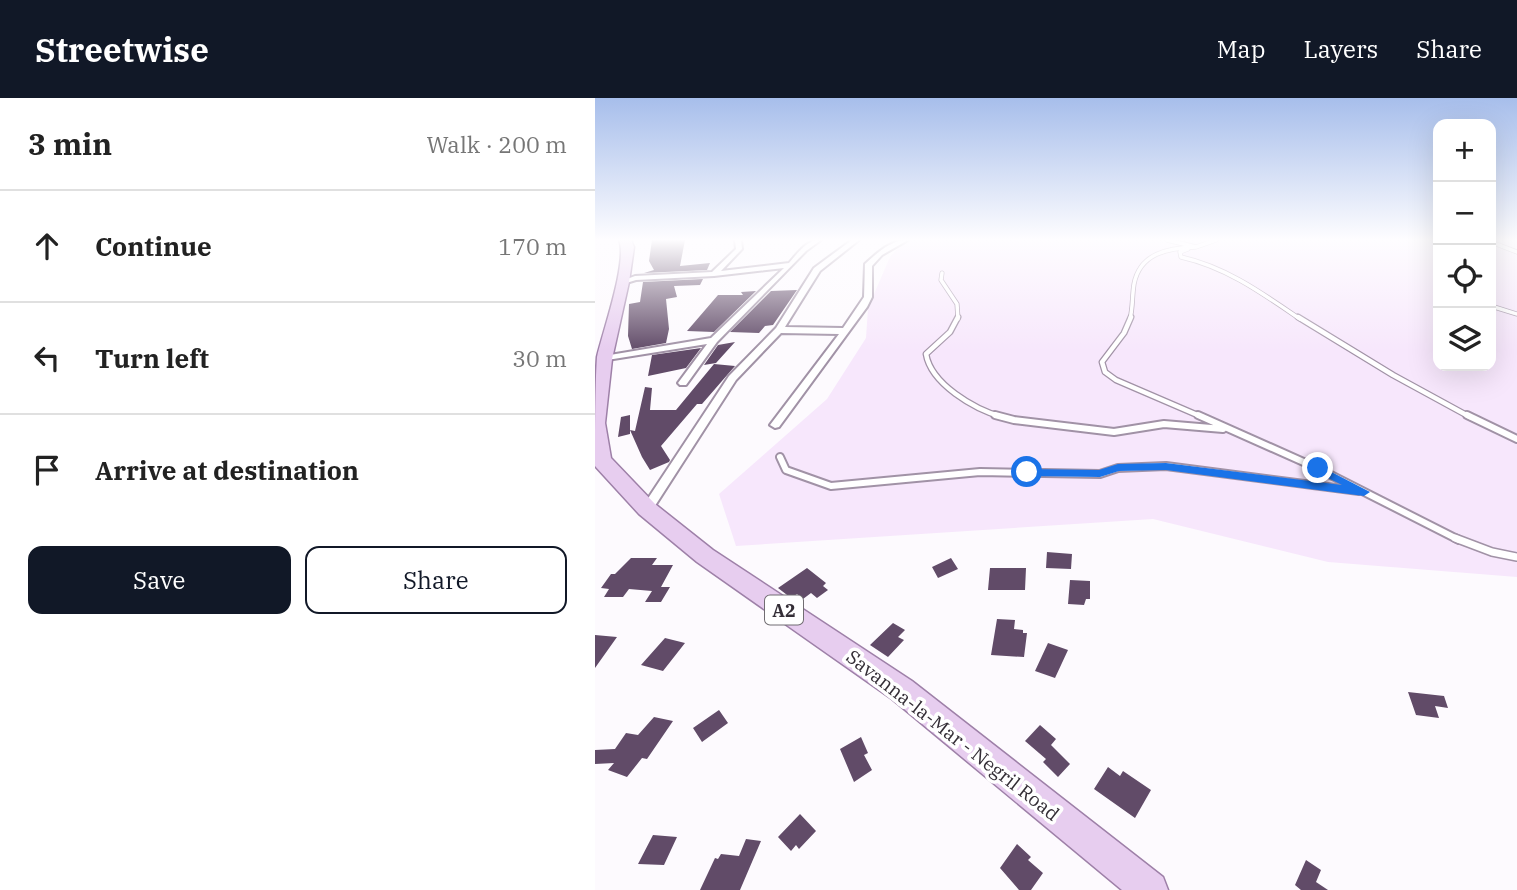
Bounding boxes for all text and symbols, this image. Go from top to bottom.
text: Streetwise [35,28,209,71]
text: Map [1217,33,1265,65]
text: Layers [1303,33,1378,65]
text: Share [1416,33,1482,65]
map controls [1433,119,1496,371]
button: + [1433,119,1496,182]
text: 3 min [28,124,112,163]
text: Walk · 200 m [426,129,567,159]
button: − [1433,182,1496,245]
icon: ahead [28,227,66,265]
text: Continue [95,229,212,263]
text: 170 m [498,231,567,261]
button: locate [1433,245,1496,308]
button: layers [1433,308,1496,371]
icon: left [28,339,66,377]
text: Turn left [95,341,209,375]
text: 30 m [512,343,567,373]
icon: arrive [28,451,66,489]
route end [1302,452,1333,483]
text: Arrive at destination [95,453,359,487]
route start [1011,456,1042,487]
button: Save [28,546,291,614]
button: Share [305,546,567,614]
road number: A2 [765,596,803,624]
street label: Savanna-la-Mar - Negril Road [842,644,1064,826]

